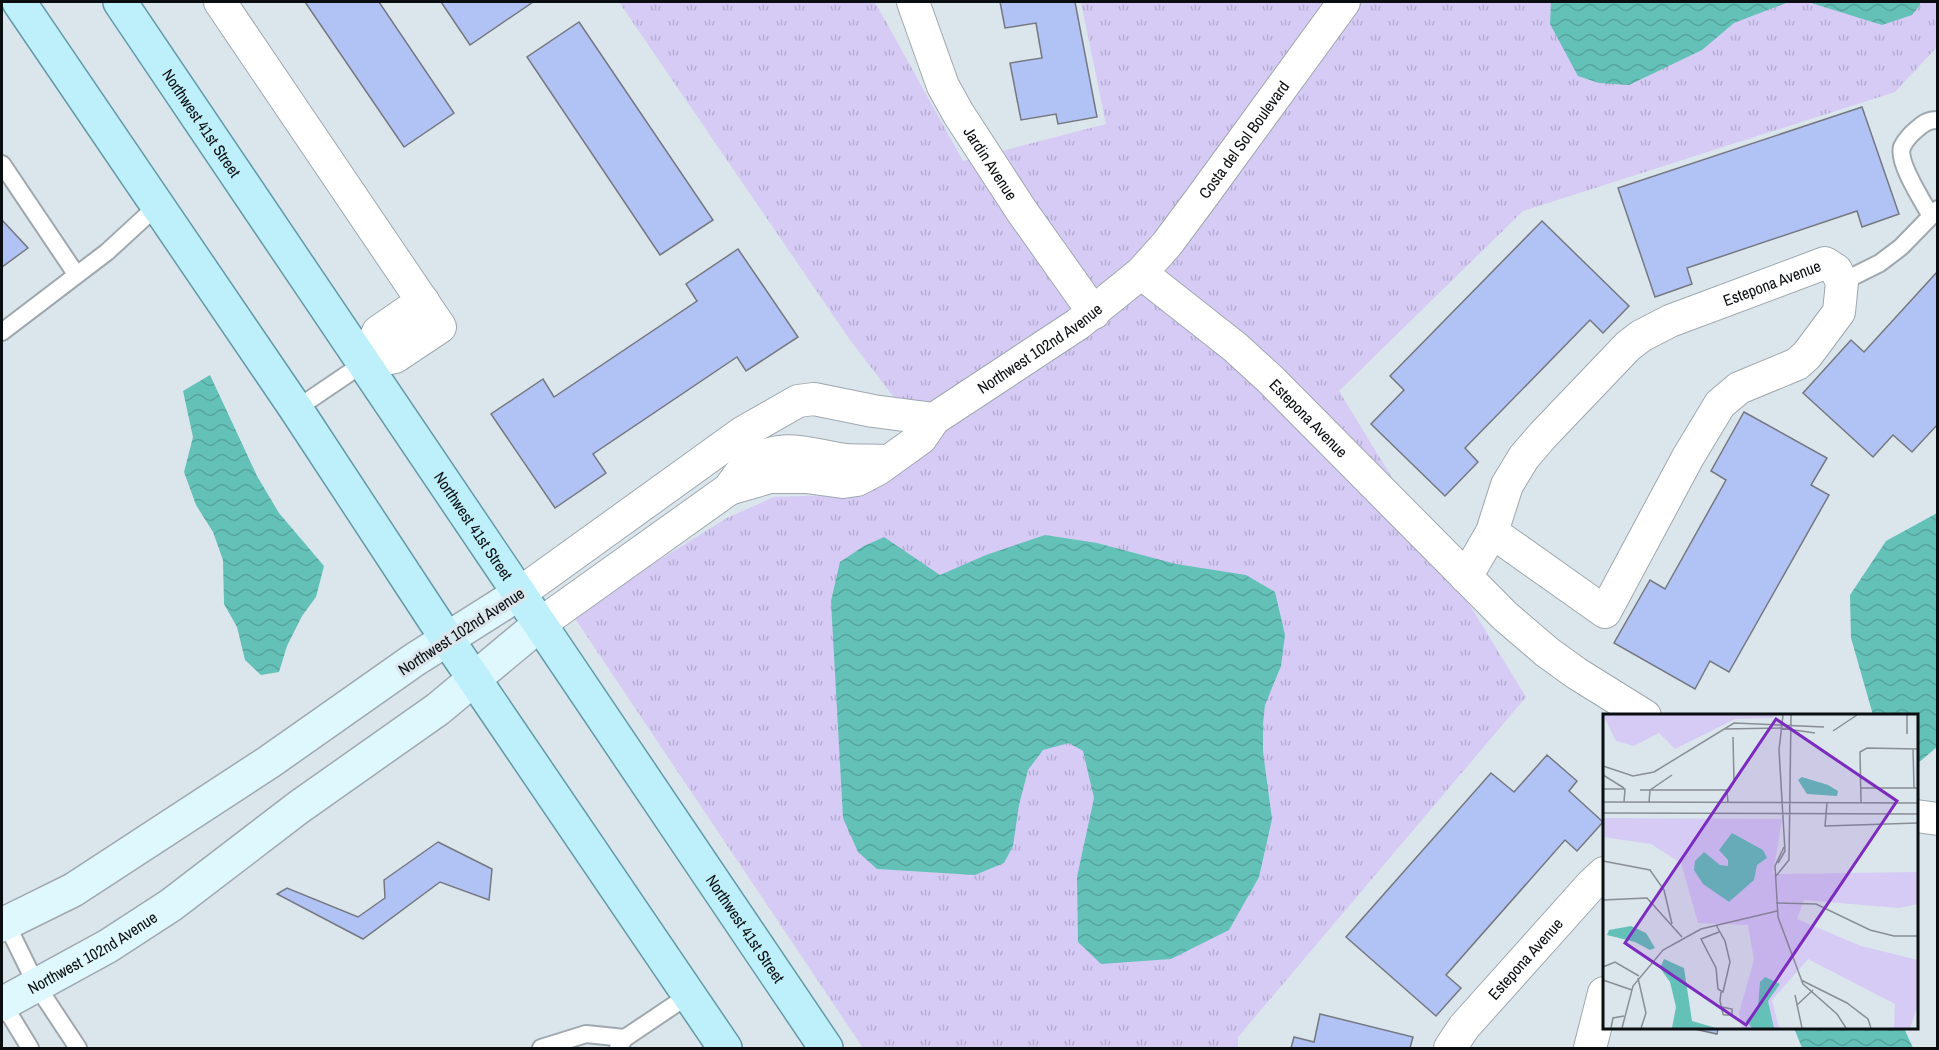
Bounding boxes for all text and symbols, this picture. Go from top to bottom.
street label: Northwest 41st Street [157,65,246,182]
street label: Costa del Sol Boulevard [1193,76,1294,203]
street label: Jardin Avenue [959,122,1023,204]
street label: Estepona Avenue [1720,255,1824,311]
street label: Northwest 102nd Avenue [973,298,1107,399]
street label: Estepona Avenue [1265,374,1353,462]
street label: Northwest 41st Street [429,467,518,585]
street label: Northwest 102nd Avenue [394,582,528,680]
inset map [1603,714,1918,1029]
street label: Northwest 41st Street [701,870,790,987]
street label: Northwest 102nd Avenue [24,906,161,999]
street label: Estepona Avenue [1483,913,1568,1004]

